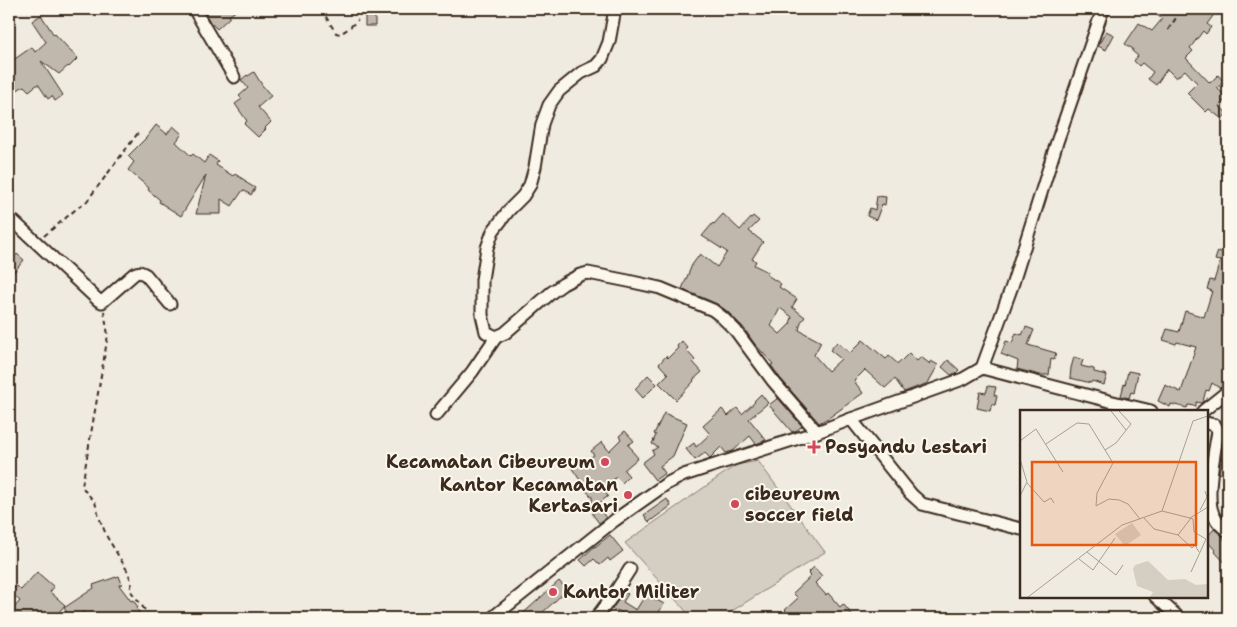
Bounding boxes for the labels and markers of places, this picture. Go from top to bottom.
place label: Posyandu Lestari [825,435,987,459]
marker: Posyandu Lestari [807,440,821,454]
place label: Kecamatan Cibeureum [386,450,596,474]
marker: Kecamatan Cibeureum [599,456,611,468]
place label: Kantor Kecamatan Kertasari [440,473,618,518]
place label: cibeureum soccer field [745,482,854,527]
marker: Kantor Kecamatan Kertasari [622,489,634,501]
marker: cibeureum soccer field [729,498,741,510]
place label: Kantor Militer [563,580,700,604]
marker: Kantor Militer [547,586,559,598]

